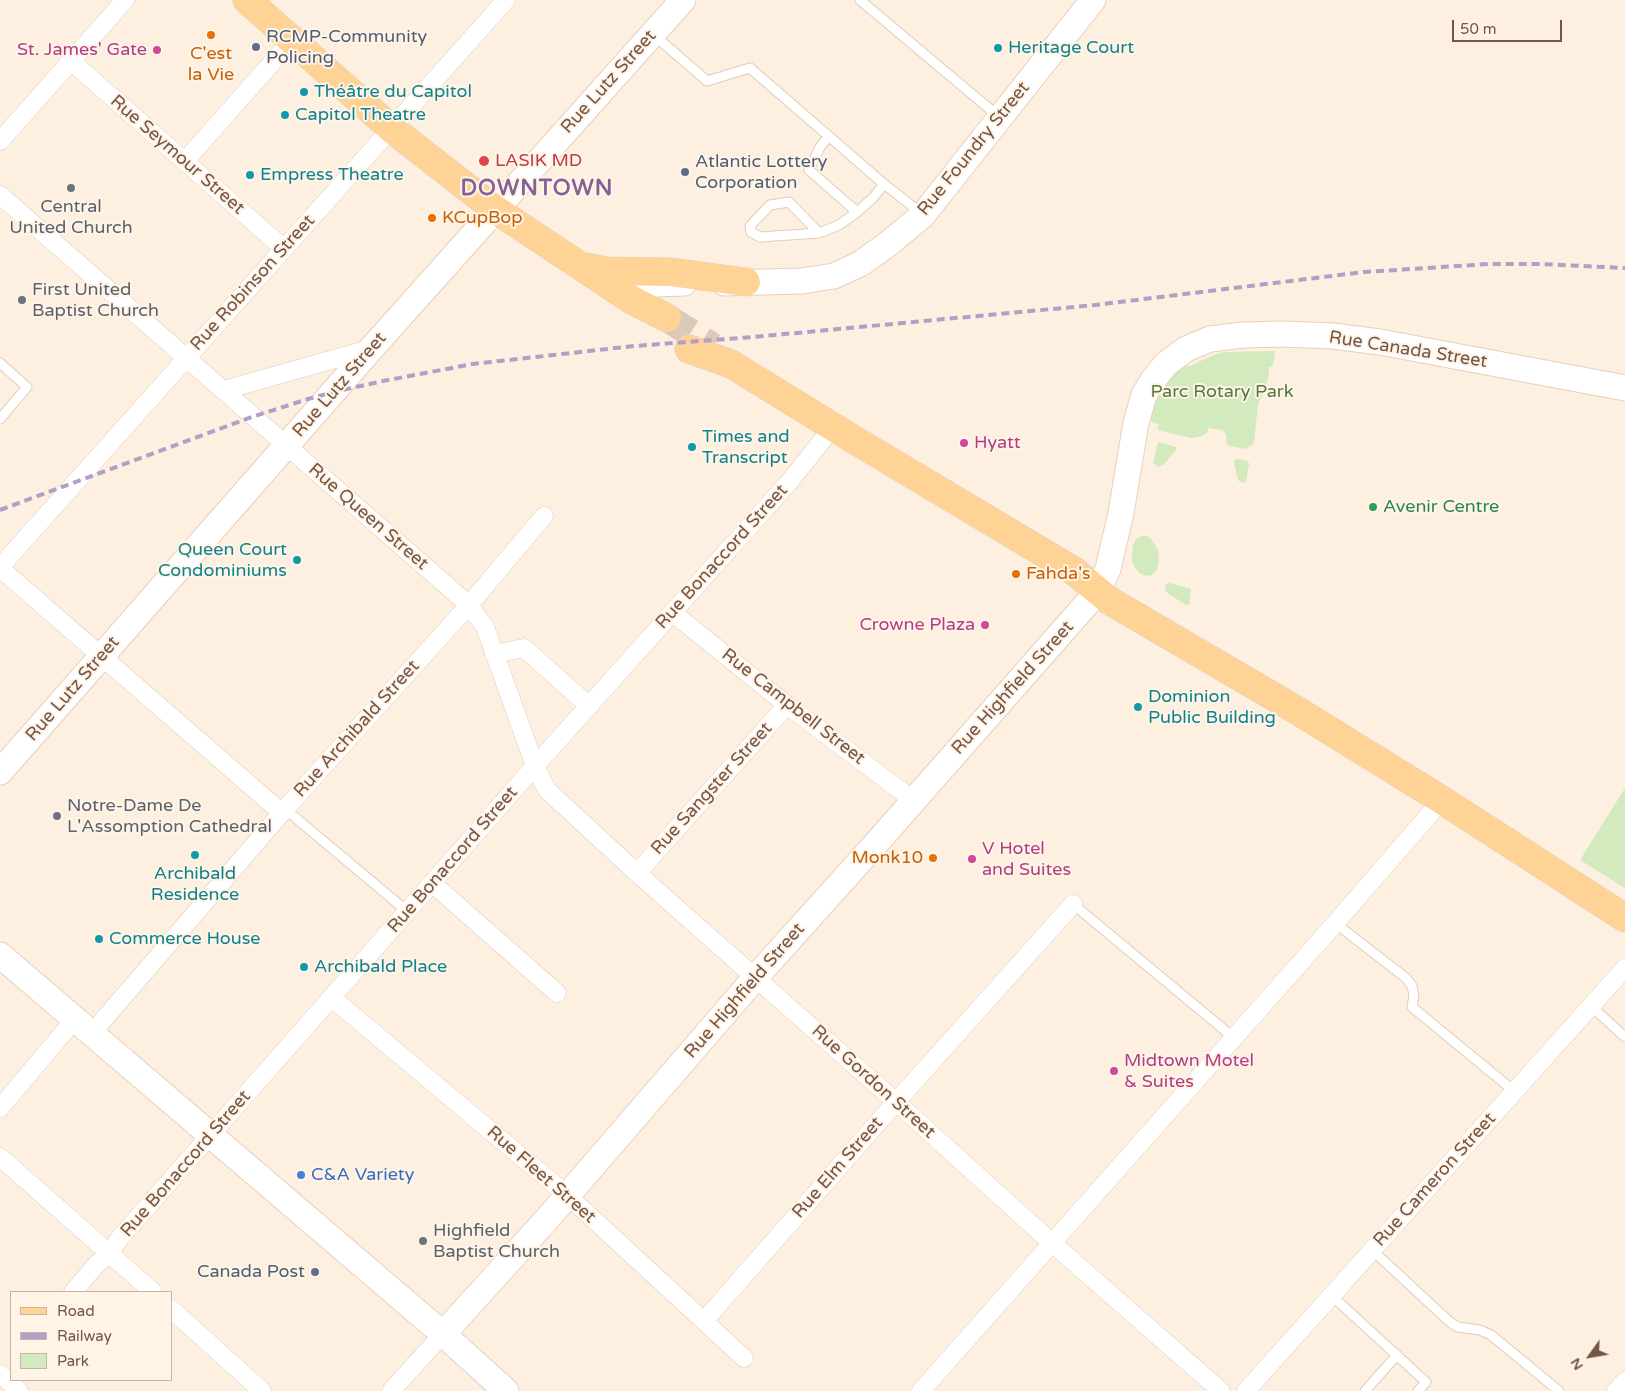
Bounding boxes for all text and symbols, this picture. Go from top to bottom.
scale bar [1455,10,1565,42]
text: 50 m [1460,20,1497,38]
place label: RCMP-Community Policing [266,26,427,68]
street label: Rue Lutz Street [557,26,661,138]
marker: C'est la Vie [205,29,217,41]
place label: Heritage Court [1008,37,1134,59]
place label: St. James' Gate [17,39,147,61]
marker: RCMP-Community Policing [250,41,262,53]
marker: Heritage Court [992,42,1004,54]
place label: C'est la Vie [188,43,234,86]
marker: St. James' Gate [151,44,163,56]
street label: Rue Foundry Street [913,78,1035,220]
place label: Théâtre du Capitol [314,81,472,103]
marker: Théâtre du Capitol [298,86,310,98]
street label: Rue Seymour Street [105,91,249,219]
place label: Capitol Theatre [295,104,426,126]
marker: Capitol Theatre [279,109,291,121]
place label: LASIK MD [495,150,582,172]
place label: Atlantic Lottery Corporation [695,151,827,193]
marker: LASIK MD [477,154,491,168]
place label: Empress Theatre [260,164,404,186]
marker: Atlantic Lottery Corporation [679,166,691,178]
marker: Empress Theatre [244,169,256,181]
district label: DOWNTOWN [460,176,614,202]
marker: Central United Church [65,182,77,194]
place label: Central United Church [9,196,133,238]
place label: KCupBop [442,207,523,229]
street label: Rue Robinson Street [186,210,320,356]
marker: KCupBop [426,212,438,224]
place label: First United Baptist Church [32,279,159,322]
marker: First United Baptist Church [16,294,28,306]
street label: Rue Canada Street [1327,327,1489,373]
street label: Rue Lutz Street [289,328,391,442]
park label: Parc Rotary Park [1150,381,1294,403]
place label: Times and Transcript [702,426,790,468]
place label: Hyatt [974,432,1021,454]
marker: Hyatt [958,437,970,449]
marker: Times and Transcript [686,441,698,453]
street label: Rue Queen Street [304,459,432,575]
street label: Rue Bonaccord Street [651,480,793,634]
place label: Avenir Centre [1383,496,1499,518]
marker: Avenir Centre [1367,501,1379,513]
place label: Queen Court Condominiums [158,539,287,582]
marker: Queen Court Condominiums [291,554,303,566]
place label: Fahda's [1026,563,1091,585]
marker: Fahda's [1010,568,1022,580]
place label: Crowne Plaza [859,614,975,636]
street label: Rue Highfield Street [947,617,1079,759]
marker: Crowne Plaza [979,619,991,631]
street label: Rue Lutz Street [22,632,124,746]
street label: Rue Campbell Street [717,644,869,770]
street label: Rue Archibald Street [290,656,424,802]
place label: Dominion Public Building [1148,686,1276,729]
marker: Dominion Public Building [1132,701,1144,713]
street label: Rue Sangster Street [647,718,777,860]
street label: Rue Bonaccord Street [383,782,523,938]
place label: Notre-Dame De L'Assomption Cathedral [67,795,272,838]
marker: Notre-Dame De L'Assomption Cathedral [51,810,63,822]
place label: V Hotel and Suites [982,838,1071,881]
place label: Monk10 [852,847,923,869]
marker: Archibald Residence [189,849,201,861]
marker: Monk10 [927,852,939,864]
marker: V Hotel and Suites [966,853,978,865]
place label: Archibald Residence [151,863,239,906]
street label: Rue Highfield Street [680,919,810,1063]
place label: Commerce House [109,928,260,950]
marker: Commerce House [93,933,105,945]
place label: Archibald Place [314,956,447,978]
marker: Archibald Place [298,961,310,973]
street label: Rue Gordon Street [807,1021,939,1143]
place label: Midtown Motel & Suites [1124,1050,1254,1092]
marker: Midtown Motel & Suites [1108,1065,1120,1077]
street label: Rue Bonaccord Street [116,1086,256,1242]
street label: Rue Cameron Street [1369,1109,1501,1251]
street label: Rue Elm Street [788,1113,888,1223]
street label: Rue Fleet Street [482,1122,600,1228]
place label: C&A Variety [311,1164,414,1186]
marker: C&A Variety [295,1169,307,1181]
place label: Highfield Baptist Church [433,1220,560,1262]
marker: Highfield Baptist Church [417,1235,429,1247]
place label: Canada Post [197,1261,305,1283]
marker: Canada Post [309,1266,321,1278]
legend [10,1291,172,1381]
text: Road [57,1302,95,1320]
text: Railway [57,1327,112,1345]
north arrow [1565,1331,1615,1381]
text: Park [57,1352,89,1370]
text: N [1567,1355,1587,1373]

